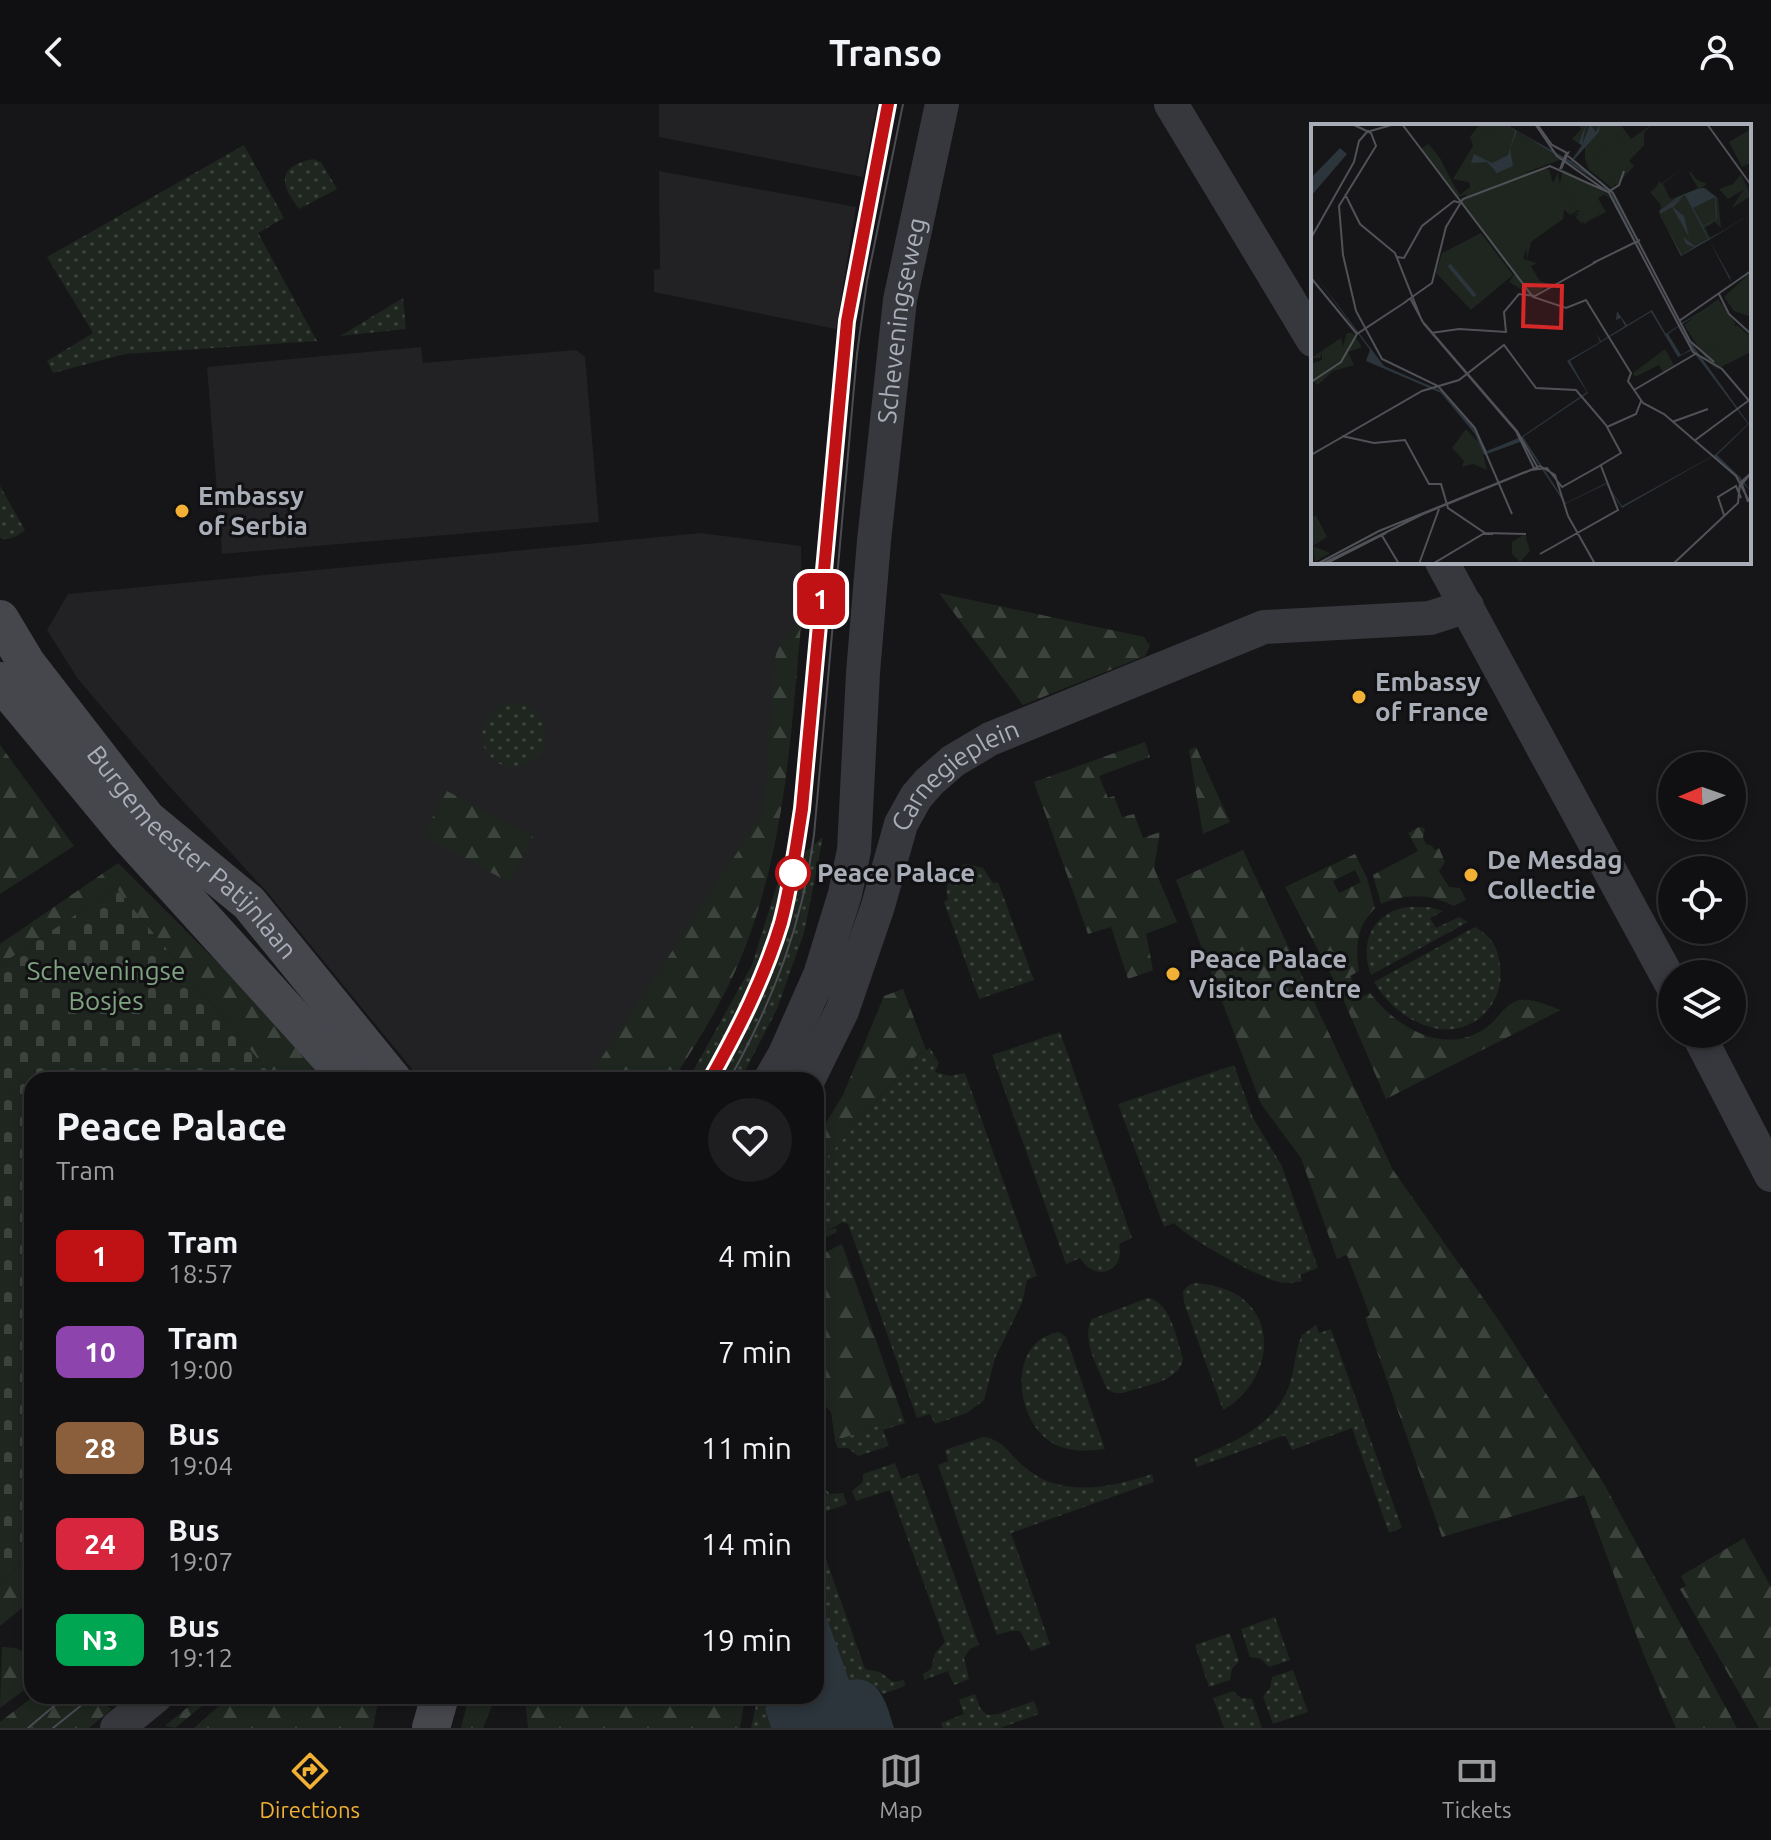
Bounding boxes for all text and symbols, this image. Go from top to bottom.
icon: back [32,30,76,74]
icon: person [1695,30,1739,74]
text: Transo [829,32,942,73]
inset map [1311,124,1751,564]
street label: Scheveningseweg [872,215,931,425]
place label: Embassy of Serbia [198,481,308,540]
marker: Embassy of Serbia [173,502,191,520]
line badge: 1 [795,573,847,625]
text: 1 [813,583,829,614]
place label: Embassy of France [1375,667,1489,726]
marker: Embassy of France [1350,688,1368,706]
street label: Carnegieplein [885,714,1023,836]
street label: Burgemeester Patijnlaan [82,740,303,964]
north arrow [1658,752,1746,840]
map controls [1658,752,1746,1048]
place label: De Mesdag Collectie [1487,845,1623,904]
marker: Peace Palace [776,856,810,890]
button: locate [1658,856,1746,944]
place label: Peace Palace [817,858,975,887]
marker: De Mesdag Collectie [1462,866,1480,884]
place label: Peace Palace Visitor Centre [1189,944,1361,1003]
park label: Scheveningse Bosjes [27,956,185,1015]
button: layers [1658,960,1746,1048]
marker: Peace Palace Visitor Centre [1164,965,1182,983]
button: heart [708,1098,792,1182]
text: Peace Palace [56,1105,287,1147]
text: Tram [56,1156,115,1185]
text: Tram [168,1225,238,1259]
text: 4 min [718,1239,792,1273]
text: 1 [92,1240,108,1271]
text: 18:57 [168,1259,233,1288]
text: Tram [168,1321,238,1355]
text: 7 min [718,1335,792,1369]
text: 10 [84,1336,116,1367]
text: 19:00 [168,1355,233,1384]
text: Bus [168,1417,220,1451]
text: 11 min [701,1431,792,1465]
text: 28 [84,1432,116,1463]
text: 19:04 [168,1451,233,1480]
text: Bus [168,1513,220,1547]
text: 14 min [701,1527,792,1561]
text: 24 [84,1528,116,1559]
text: 19:07 [168,1547,233,1576]
text: Bus [168,1609,220,1643]
text: 19 min [701,1623,792,1657]
text: N3 [82,1624,118,1655]
text: 19:12 [168,1643,233,1672]
tab: Directions [260,1749,360,1822]
tab: Map [879,1749,923,1822]
tab: Tickets [1442,1749,1511,1822]

